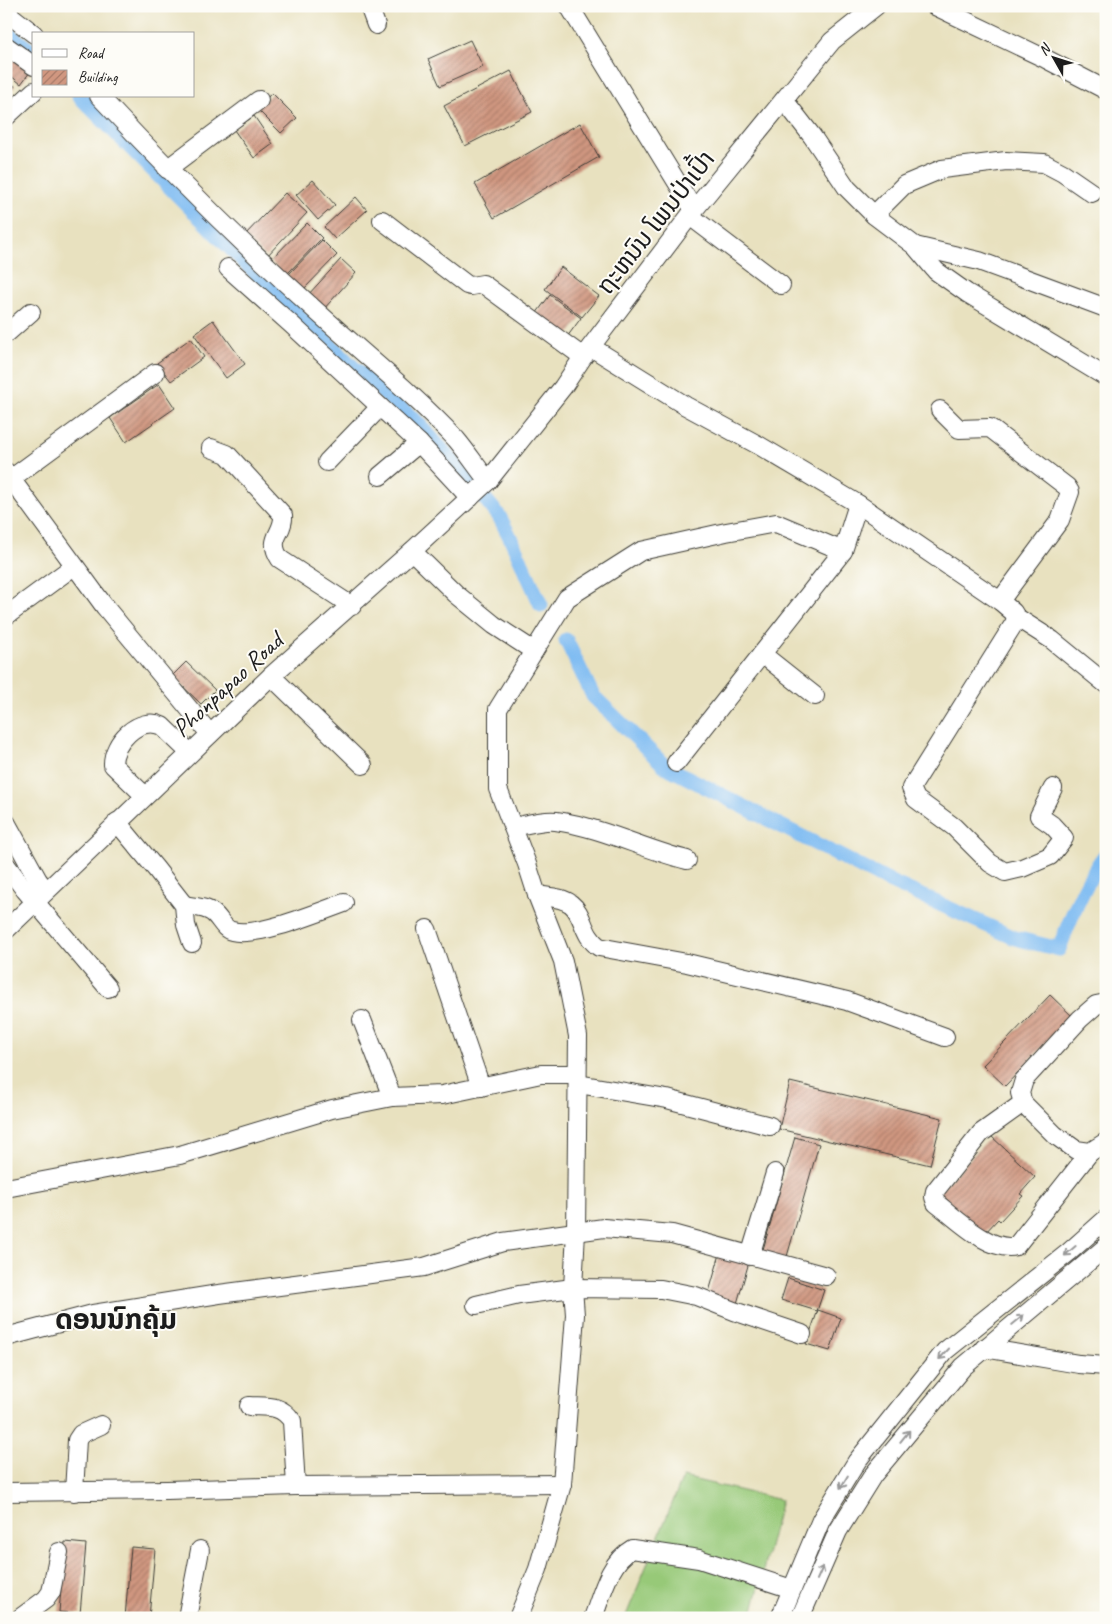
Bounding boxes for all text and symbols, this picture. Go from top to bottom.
legend [32,32,195,98]
north arrow [1030,32,1080,82]
text: N [1035,40,1055,59]
text: Road [78,44,105,63]
text: Building [78,68,118,87]
street label: ຖະຫນົນ ໂພນປ່າເປົ້າ [588,143,722,301]
street label: Phonpapao Road [166,623,293,744]
one-way arrow [1063,1246,1076,1257]
district label: ດອນນົກຄຸ້ມ [55,1302,177,1337]
one-way arrow [1012,1315,1025,1326]
one-way arrow [938,1347,949,1360]
one-way arrow [900,1430,911,1443]
one-way arrow [839,1474,849,1488]
one-way arrow [815,1566,825,1581]

